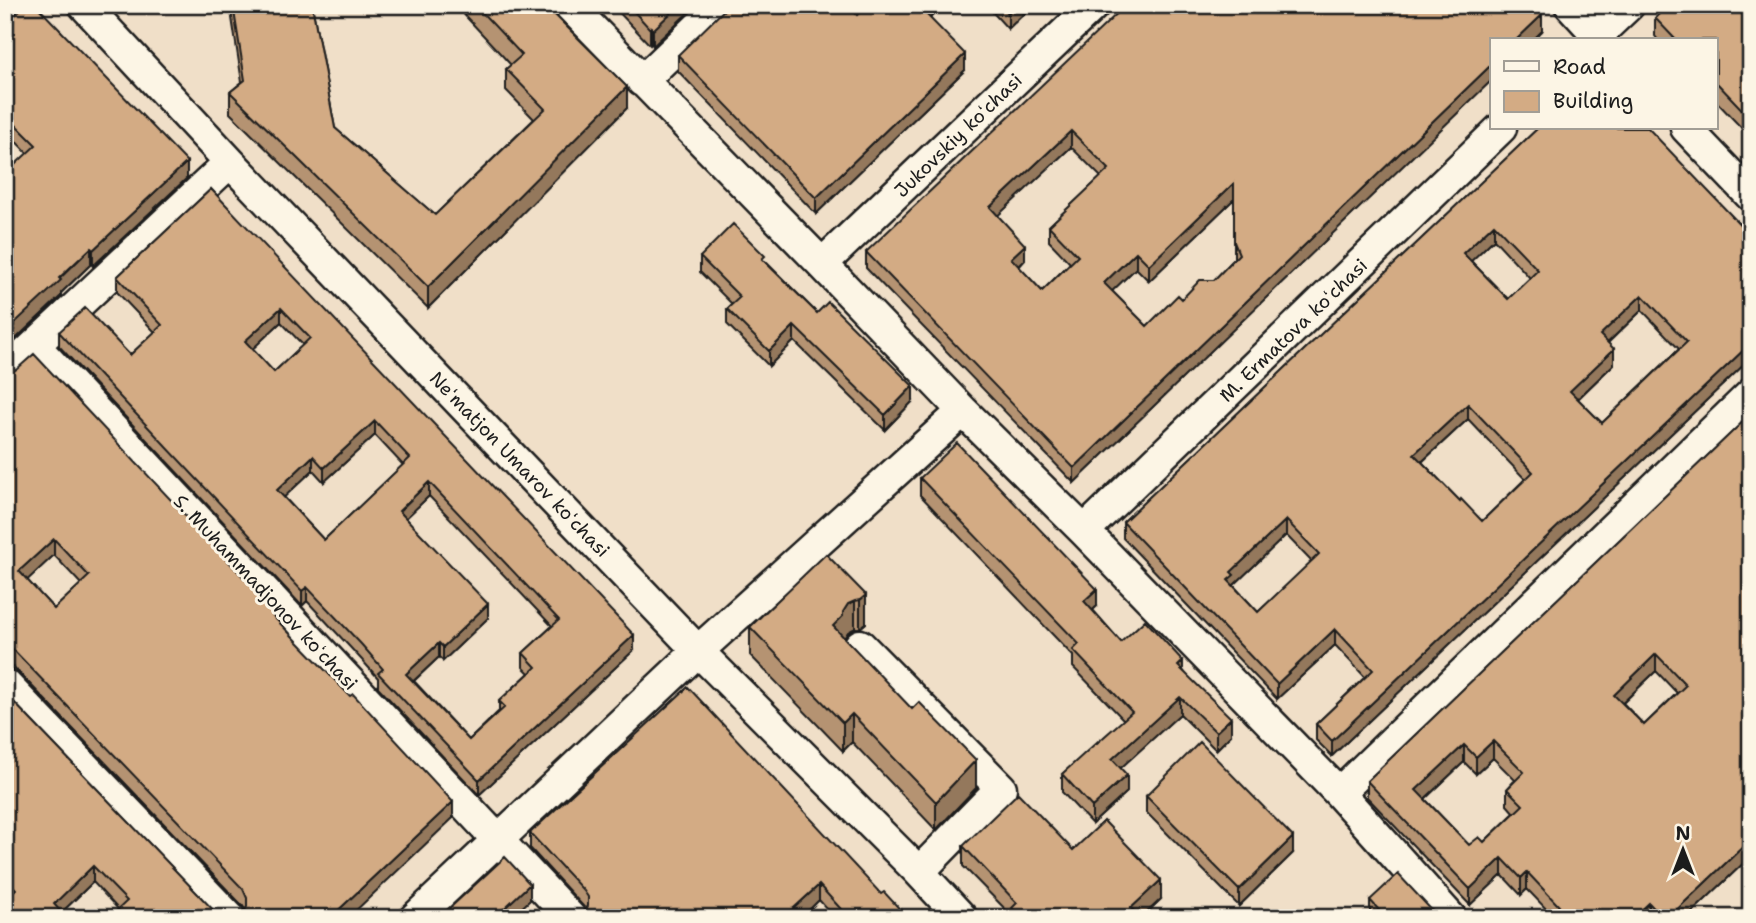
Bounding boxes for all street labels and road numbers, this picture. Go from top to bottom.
street label: Jukovskiy koʻchasi [889,68,1028,203]
street label: M. Ermatova koʻchasi [1214,253,1373,408]
street label: Neʻmatjon Umarov koʻchasi [424,366,615,563]
street label: S. Muhammadjonov koʻchasi [168,489,363,696]

